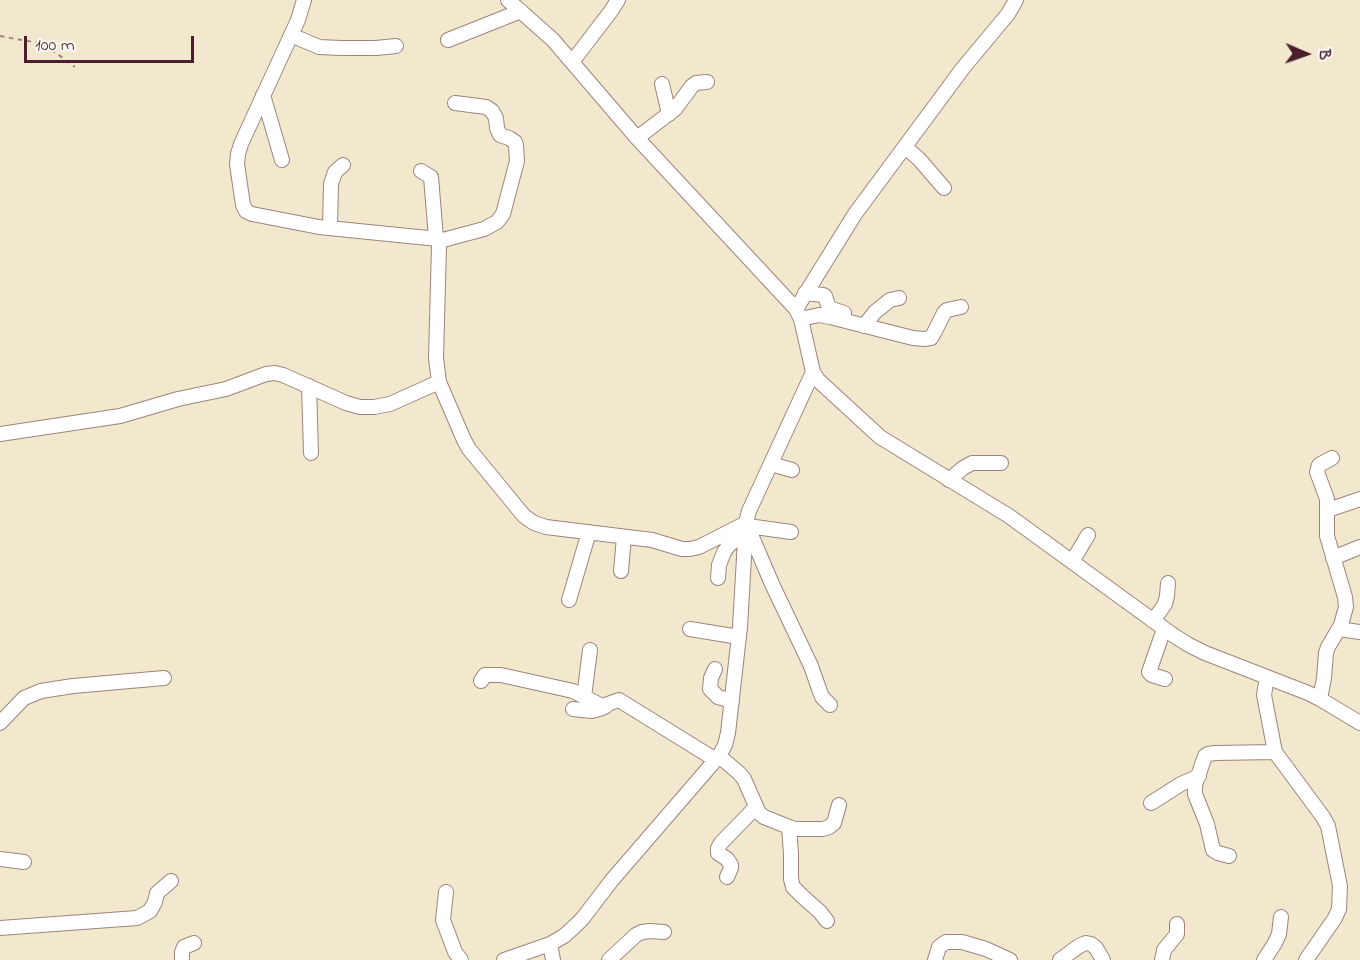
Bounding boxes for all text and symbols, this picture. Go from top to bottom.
scale bar [27,24,196,62]
north arrow [1276,24,1336,84]
text: 100 m [35,33,75,59]
text: B [1312,49,1336,60]

